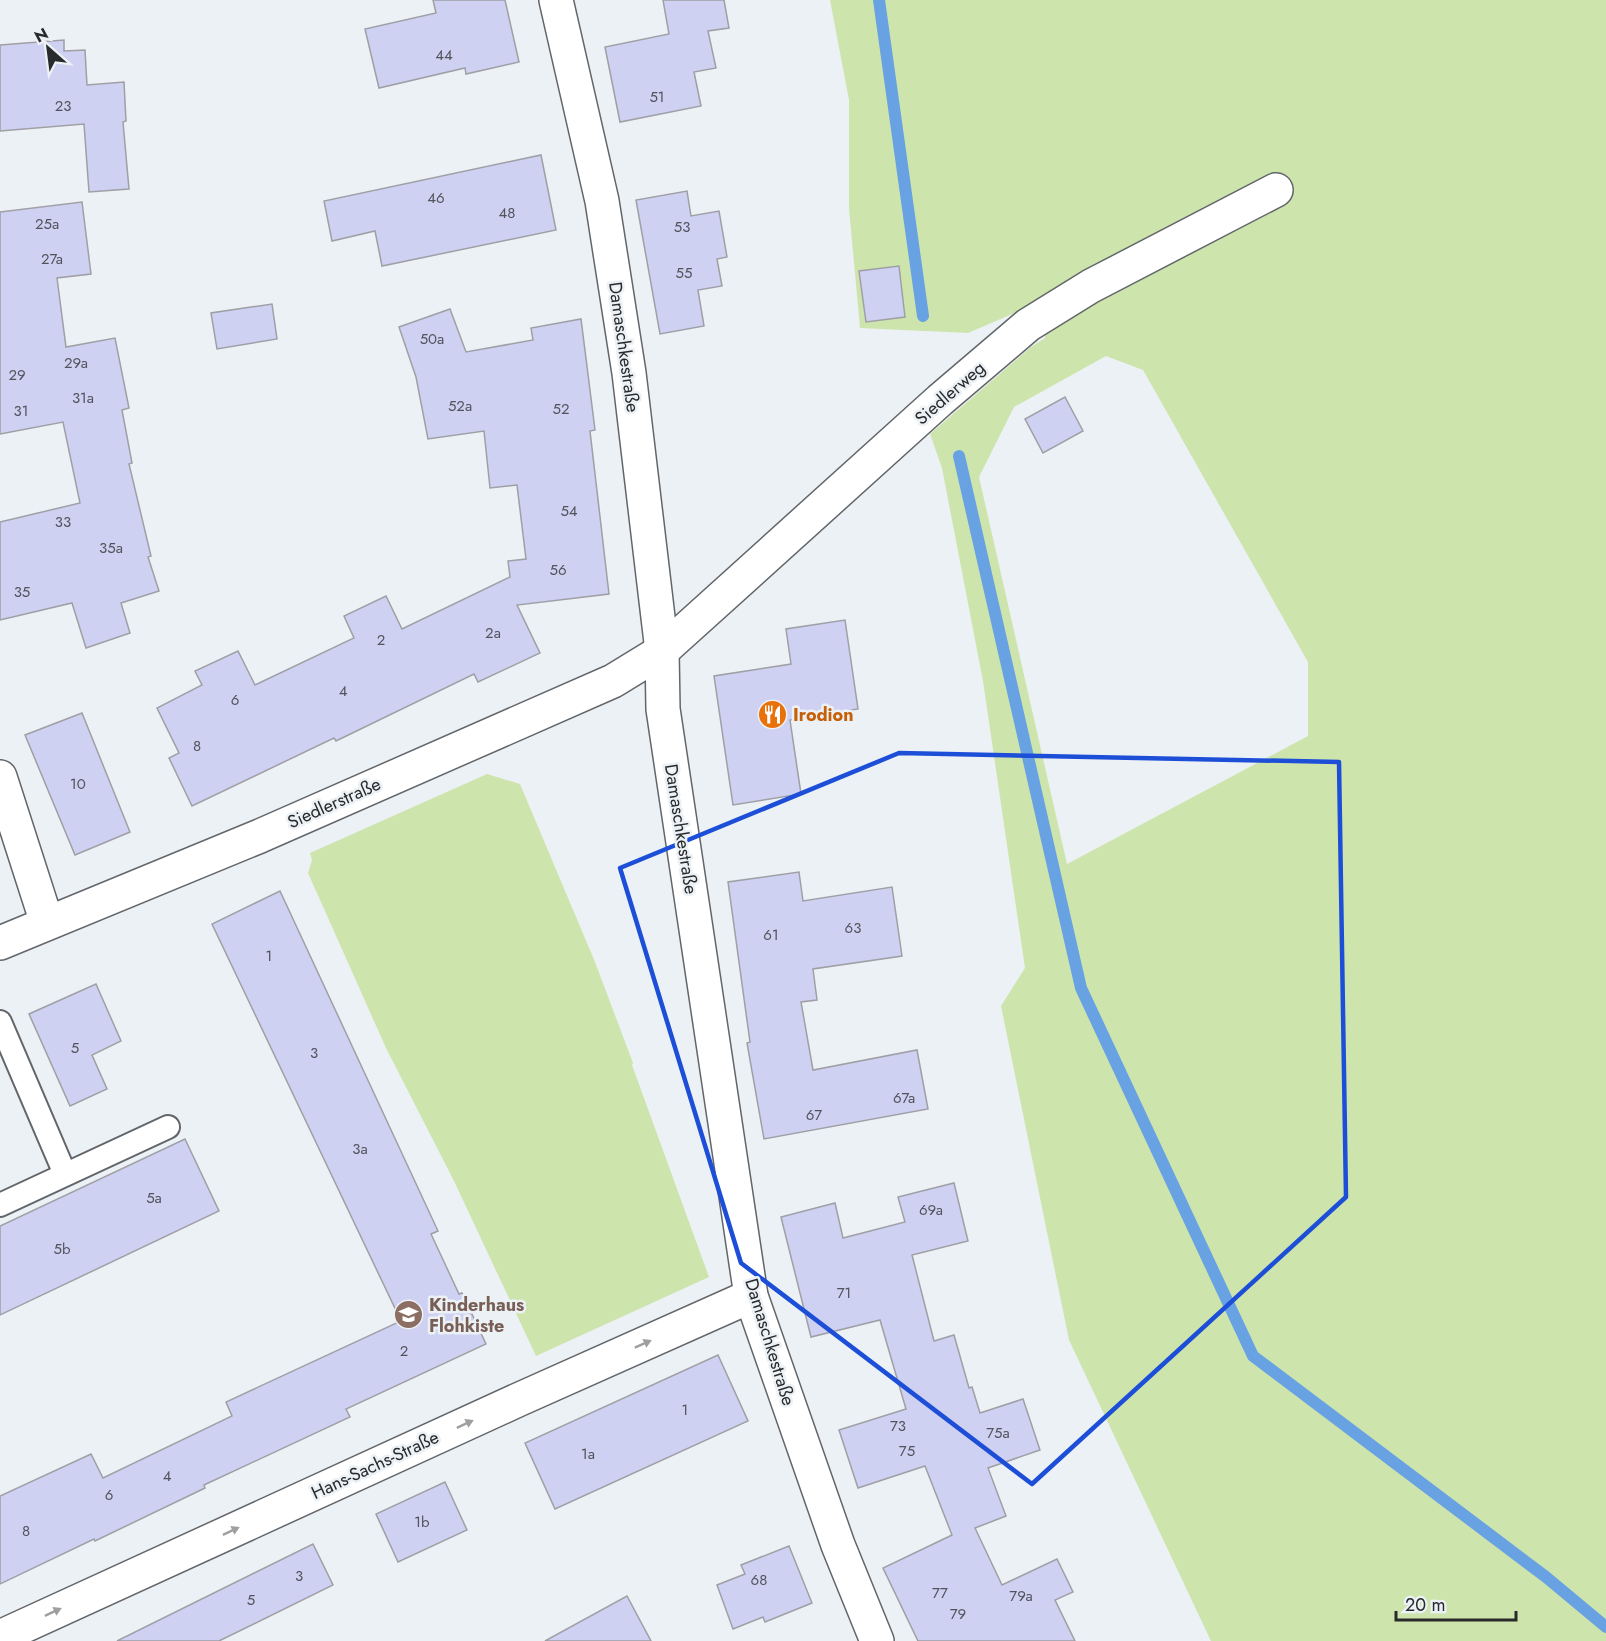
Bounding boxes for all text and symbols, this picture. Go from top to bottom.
north arrow [18,18,78,78]
text: N [30,22,52,48]
house number: 44 [435,44,453,66]
house number: 51 [649,86,665,108]
house number: 23 [55,95,71,117]
house number: 46 [427,187,445,209]
house number: 48 [499,202,515,224]
house number: 25a [35,213,59,235]
house number: 53 [674,216,690,238]
house number: 27a [41,248,63,270]
house number: 55 [676,262,692,284]
street label: Damaschkestraße [602,280,646,414]
house number: 50a [420,328,444,350]
house number: 29a [64,352,88,374]
street label: Siedlerweg [909,355,991,431]
house number: 29 [8,364,26,386]
house number: 31a [72,387,94,409]
house number: 52a [448,395,472,417]
house number: 52 [553,398,570,420]
house number: 31 [14,400,28,422]
house number: 54 [560,500,578,522]
house number: 33 [55,511,71,533]
house number: 35a [99,537,123,559]
house number: 56 [549,559,567,581]
house number: 35 [14,581,30,603]
house number: 2a [485,622,501,644]
house number: 2 [377,629,385,651]
house number: 4 [339,680,348,702]
house number: 6 [231,689,239,711]
restaurant icon: Irodion [756,699,788,731]
place label: Irodion [793,702,854,728]
house number: 8 [193,735,201,757]
street label: Damaschkestraße [658,762,704,896]
street label: Siedlerstraße [283,771,385,835]
house number: 10 [70,773,86,795]
house number: 63 [845,917,861,939]
house number: 61 [763,924,779,946]
house number: 1 [266,945,272,967]
house number: 5 [71,1037,79,1059]
house number: 3 [310,1042,318,1064]
house number: 67a [893,1087,915,1109]
house number: 67 [806,1104,822,1126]
house number: 3a [352,1138,368,1160]
house number: 5a [146,1187,162,1209]
house number: 69a [919,1199,943,1221]
house number: 5b [53,1238,71,1260]
street label: Damaschkestraße [738,1275,802,1409]
house number: 71 [837,1282,851,1304]
place label: Kinderhaus Flohkiste [429,1292,524,1339]
school or university icon: Kinderhaus Flohkiste [392,1299,424,1331]
one-way arrow [634,1339,651,1348]
house number: 2 [400,1340,408,1362]
house number: 1 [682,1399,688,1421]
house number: 73 [890,1415,906,1437]
one-way arrow [457,1419,474,1428]
house number: 75a [986,1422,1010,1444]
street label: Hans-Sachs-Straße [307,1424,443,1506]
house number: 75 [899,1440,915,1462]
house number: 1a [581,1443,595,1465]
house number: 4 [163,1465,172,1487]
house number: 6 [105,1484,113,1506]
house number: 1b [414,1511,430,1533]
house number: 8 [22,1520,30,1542]
one-way arrow [222,1526,240,1536]
house number: 3 [295,1565,303,1587]
house number: 68 [751,1569,767,1591]
house number: 77 [932,1582,948,1604]
scale bar [1396,1584,1516,1622]
house number: 79a [1009,1585,1033,1607]
house number: 5 [247,1589,255,1611]
text: 20 m [1405,1592,1445,1618]
house number: 79 [950,1603,966,1625]
one-way arrow [45,1608,62,1617]

